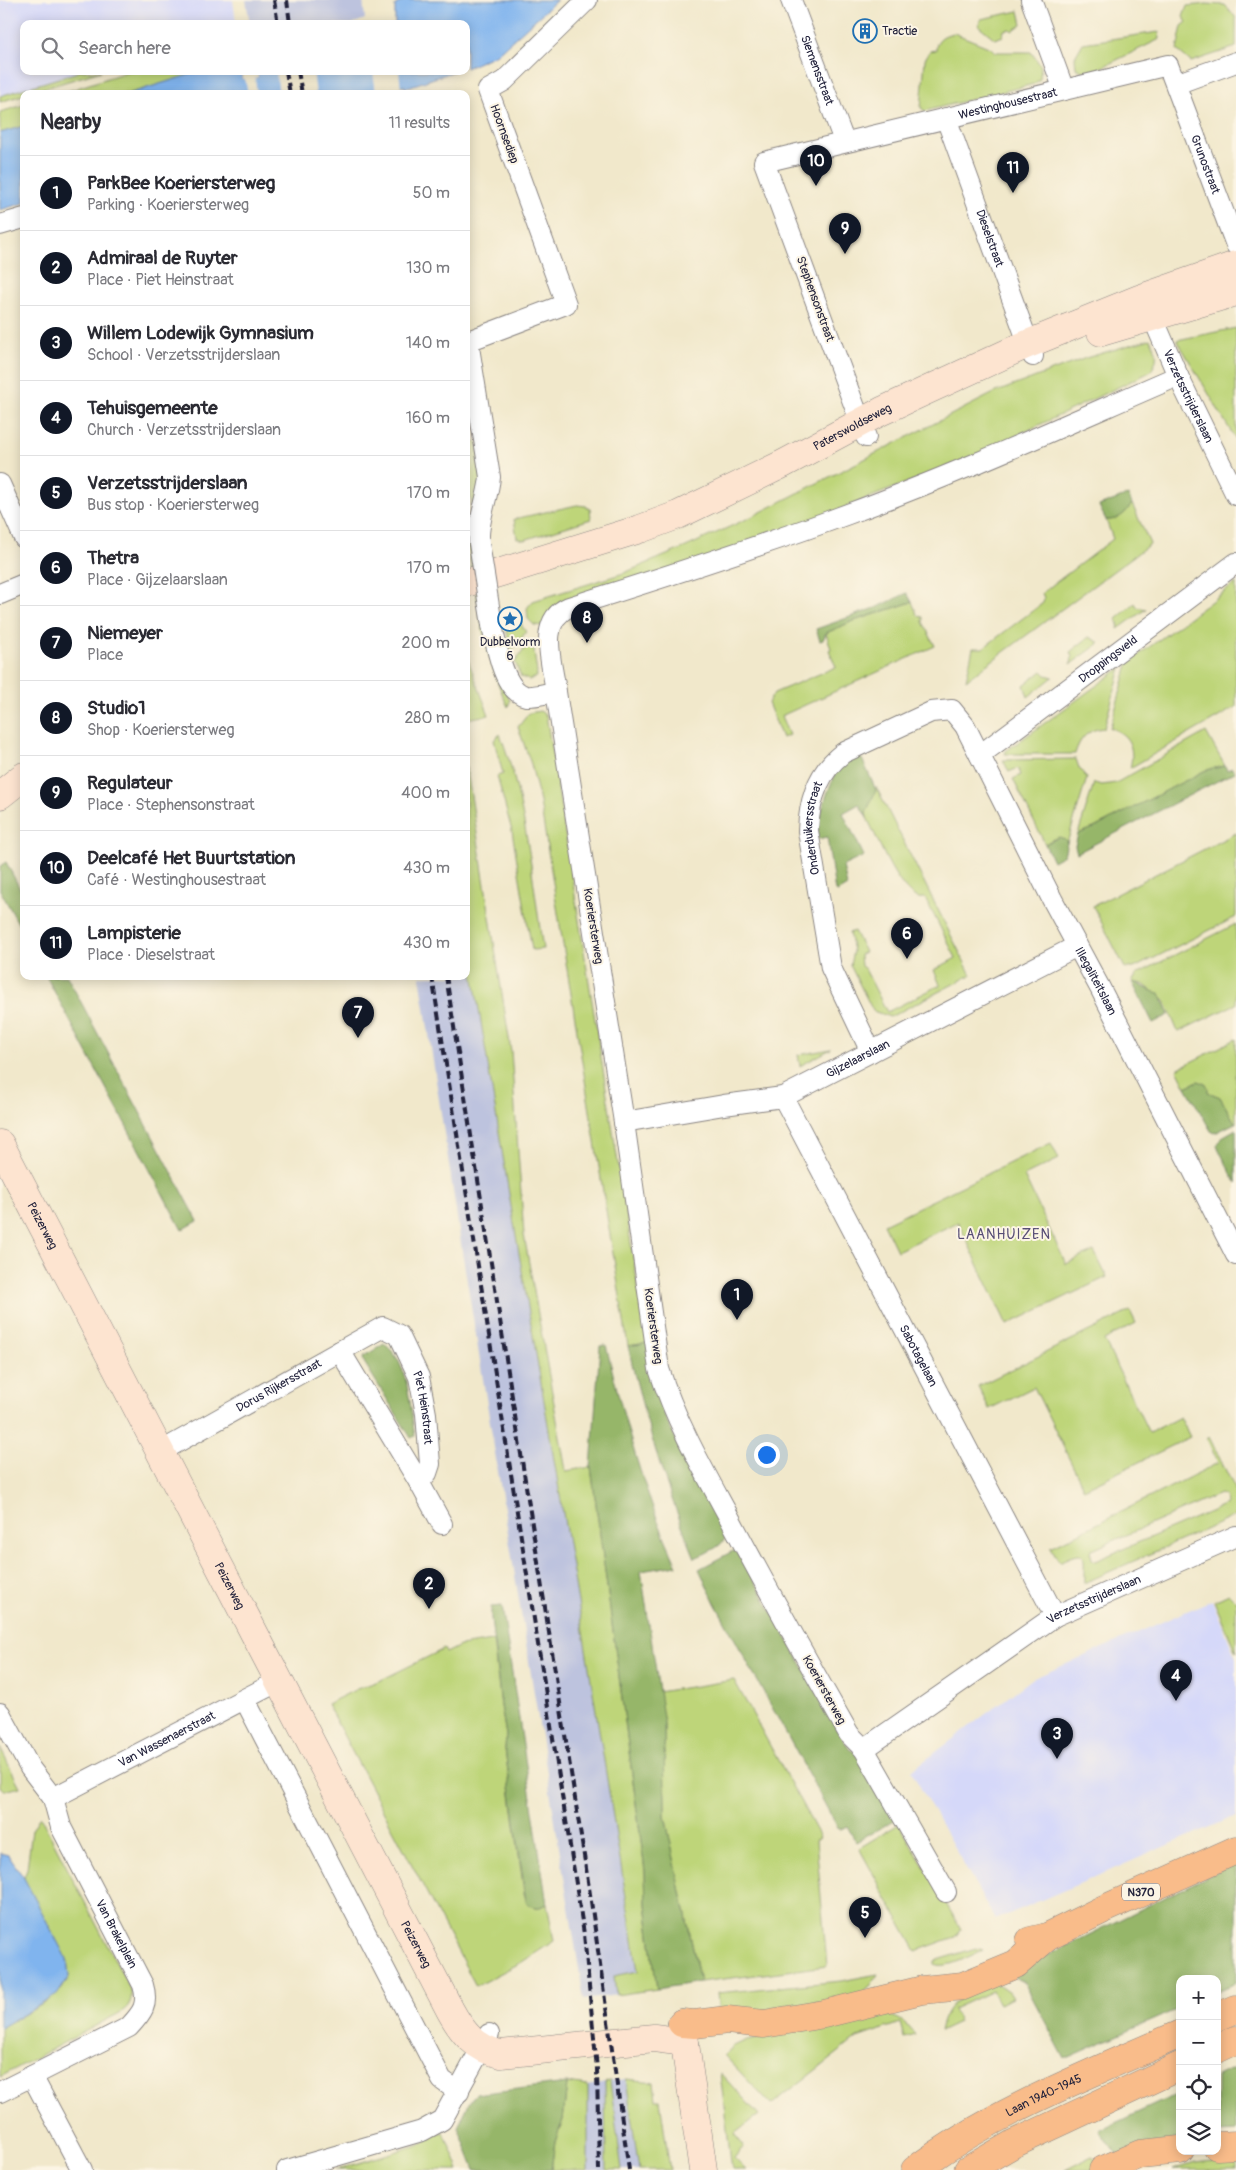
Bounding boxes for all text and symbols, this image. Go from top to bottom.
building icon: Tractie [852,18,878,44]
search box [20,20,470,75]
place label: Tractie [882,24,917,39]
street label: Siemensstraat [797,33,837,107]
icon: search [38,34,66,62]
text: Search here [78,36,171,60]
street label: Westinghousestraat [957,84,1059,123]
street label: Hoornsediep [486,102,522,166]
text: Nearby [40,109,101,136]
text: 11 results [388,113,450,133]
street label: Grunostraat [1188,133,1224,196]
pin: 10 [800,145,832,186]
pin: 11 [997,152,1029,193]
text: ParkBee Koeriersterweg [87,171,275,195]
text: 1 [53,183,59,203]
text: 50 m [413,183,450,203]
text: Parking · Koeriersterweg [87,195,249,215]
street label: Dieselstraat [973,207,1007,269]
pin: 9 [829,213,861,254]
text: Admiraal de Ruyter [87,246,237,270]
street label: Stephensonstraat [793,254,837,344]
text: 2 [52,258,60,278]
text: 130 m [406,258,450,278]
text: Place · Piet Heinstraat [87,270,234,290]
text: Willem Lodewijk Gymnasium [87,321,314,345]
text: 3 [52,333,60,353]
text: 140 m [406,333,450,353]
text: School · Verzetsstrijderslaan [87,345,280,365]
street label: Verzetsstrijderslaan [1160,347,1217,445]
text: Tehuisgemeente [87,396,218,420]
street label: Paterswoldseweg [811,400,894,454]
text: 4 [51,408,61,428]
text: 160 m [406,408,450,428]
text: Church · Verzetsstrijderslaan [87,420,281,440]
text: Verzetsstrijderslaan [87,471,248,495]
text: 5 [52,483,60,503]
text: 170 m [407,483,450,503]
text: Bus stop · Koeriersterweg [87,495,259,515]
text: Thetra [87,546,139,570]
text: 6 [51,558,61,578]
text: 170 m [407,558,450,578]
text: Place · Gijzelaarslaan [87,570,228,590]
pin: 8 [571,602,603,643]
place icon: Dubbelvorm 6 [497,606,523,632]
text: Niemeyer [87,621,163,645]
street label: Droppingsveld [1076,632,1141,686]
text: 7 [52,633,60,653]
text: 200 m [402,633,450,653]
place label: Dubbelvorm 6 [480,635,541,664]
text: Place [87,645,123,665]
text: Studio1 [87,696,146,720]
text: 8 [52,708,60,728]
text: 280 m [404,708,450,728]
text: Shop · Koeriersterweg [87,720,234,740]
text: Regulateur [87,771,173,795]
street label: Onderduikersstraat [800,779,826,876]
text: 9 [52,783,60,803]
text: 400 m [401,783,450,803]
text: Place · Stephensonstraat [87,795,255,815]
text: Deelcafé Het Buurtstation [87,846,296,870]
text: 10 [47,858,65,878]
text: 430 m [403,858,450,878]
text: Café · Westinghousestraat [87,870,266,890]
street label: Koeriersterweg [580,887,606,965]
pin: 6 [891,918,923,959]
text: Lampisterie [87,921,181,945]
text: 11 [50,933,62,953]
text: 430 m [403,933,450,953]
street label: Illegaliteitslaan [1072,944,1120,1018]
text: Place · Dieselstraat [87,945,215,965]
pin: 7 [342,997,374,1038]
street label: Gijzelaarslaan [823,1036,892,1081]
street label: Peizerweg [24,1199,61,1252]
district label: LAANHUIZEN [957,1226,1051,1243]
pin: 1 [721,1279,753,1320]
street label: Koeriersterweg [640,1287,666,1365]
street label: Sabotagelaan [896,1322,941,1389]
street label: Dorus Rijkersstraat [233,1356,324,1415]
street label: Piet Heinstraat [410,1368,436,1445]
your location [754,1442,780,1468]
street label: Peizerweg [211,1560,248,1612]
pin: 2 [413,1568,445,1609]
street label: Verzetsstrijderslaan [1044,1571,1143,1627]
street label: Koeriersterweg [799,1653,849,1727]
pin: 4 [1160,1660,1192,1701]
street label: Van Wassenaerstraat [116,1708,218,1770]
pin: 3 [1041,1718,1073,1759]
road number: N370 [1122,1884,1160,1900]
street label: Van Brakelplein [92,1897,141,1971]
pin: 5 [849,1897,881,1938]
street label: Peizerweg [397,1918,434,1971]
map controls [1176,1975,1221,2155]
button: + [1176,1975,1221,2020]
button: − [1176,2020,1221,2065]
button: locate [1176,2065,1221,2110]
street label: Laan 1940-1945 [1003,2071,1084,2120]
button: layers [1176,2110,1221,2155]

